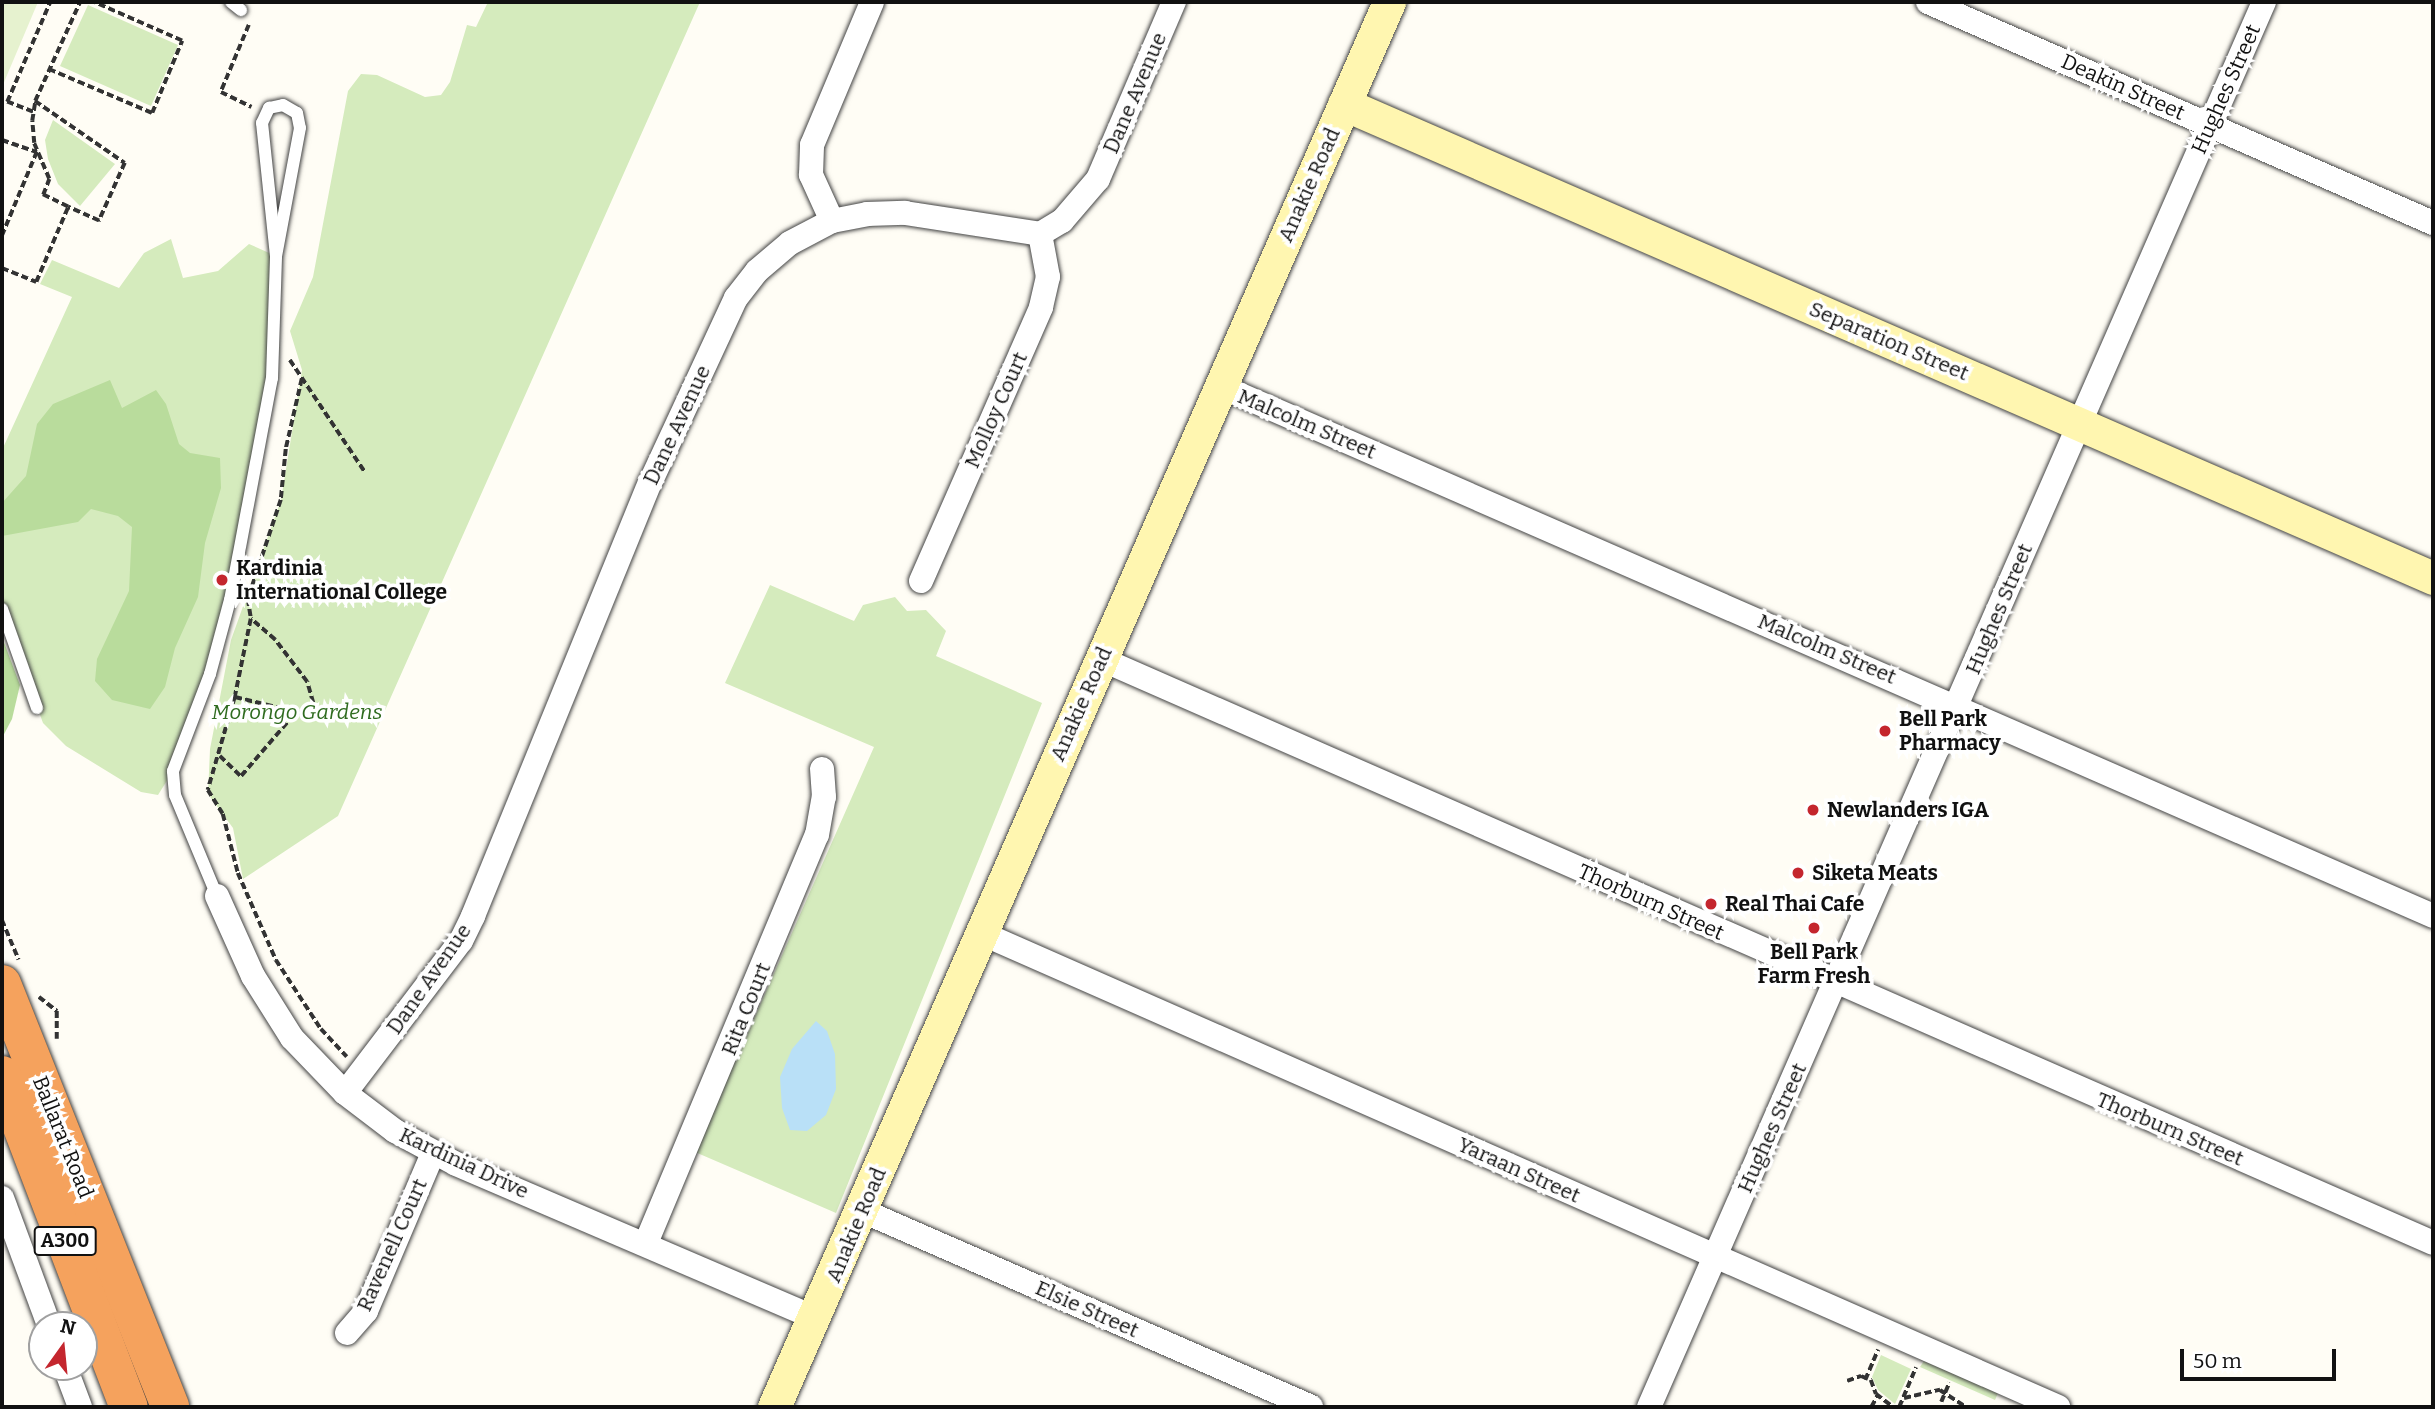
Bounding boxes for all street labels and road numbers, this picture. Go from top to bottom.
street label: Hughes Street [2186,20,2266,158]
street label: Dane Avenue [1098,29,1172,157]
street label: Deakin Street [2057,49,2189,125]
street label: Anakie Road [1273,124,1345,246]
street label: Separation Street [1806,296,1972,386]
street label: Molloy Court [959,348,1033,472]
street label: Dane Avenue [638,361,716,489]
street label: Malcolm Street [1234,384,1380,464]
street label: Hughes Street [1960,540,2038,678]
street label: Malcolm Street [1754,609,1900,689]
street label: Anakie Road [1045,643,1117,765]
street label: Thorburn Street [1574,859,1728,945]
street label: Dane Avenue [382,919,476,1039]
street label: Rita Court [716,959,776,1059]
street label: Hughes Street [1732,1059,1812,1197]
street label: Ballarat Road [27,1072,99,1202]
street label: Thorburn Street [2093,1087,2247,1171]
street label: Kardinia Drive [395,1122,533,1204]
street label: Yaraan Street [1454,1132,1584,1208]
street label: Anakie Road [821,1164,891,1286]
street label: Ravenell Court [351,1175,433,1315]
road number: A300 [34,1226,96,1256]
street label: Elsie Street [1031,1275,1143,1343]

